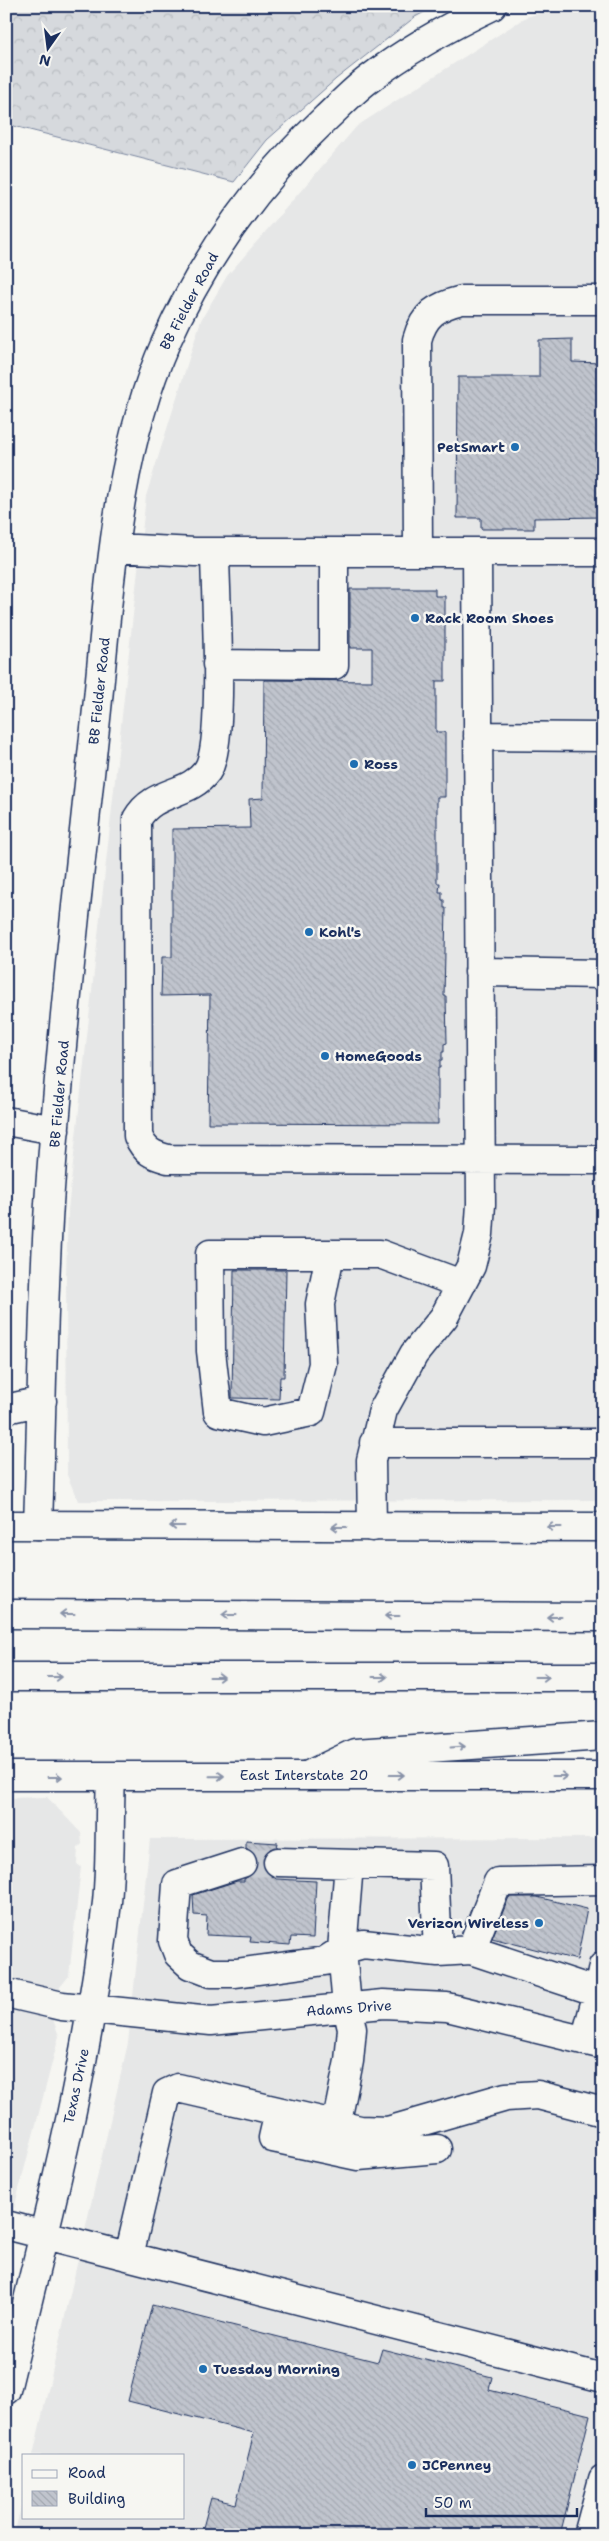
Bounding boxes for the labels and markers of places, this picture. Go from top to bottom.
place label: PetSmart [437,438,505,456]
marker: PetSmart [509,441,521,453]
place label: Rack Room Shoes [425,609,554,627]
marker: Rack Room Shoes [409,612,421,624]
place label: Ross [364,755,398,773]
marker: Ross [348,758,360,770]
place label: Kohl's [319,923,361,941]
marker: Kohl's [303,926,315,938]
place label: HomeGoods [335,1047,422,1065]
marker: HomeGoods [319,1050,331,1062]
place label: Verizon Wireless [408,1914,529,1932]
marker: Verizon Wireless [533,1917,545,1929]
place label: Tuesday Morning [213,2360,340,2378]
marker: Tuesday Morning [197,2363,209,2375]
place label: JCPenney [422,2456,491,2474]
marker: JCPenney [406,2459,418,2471]

